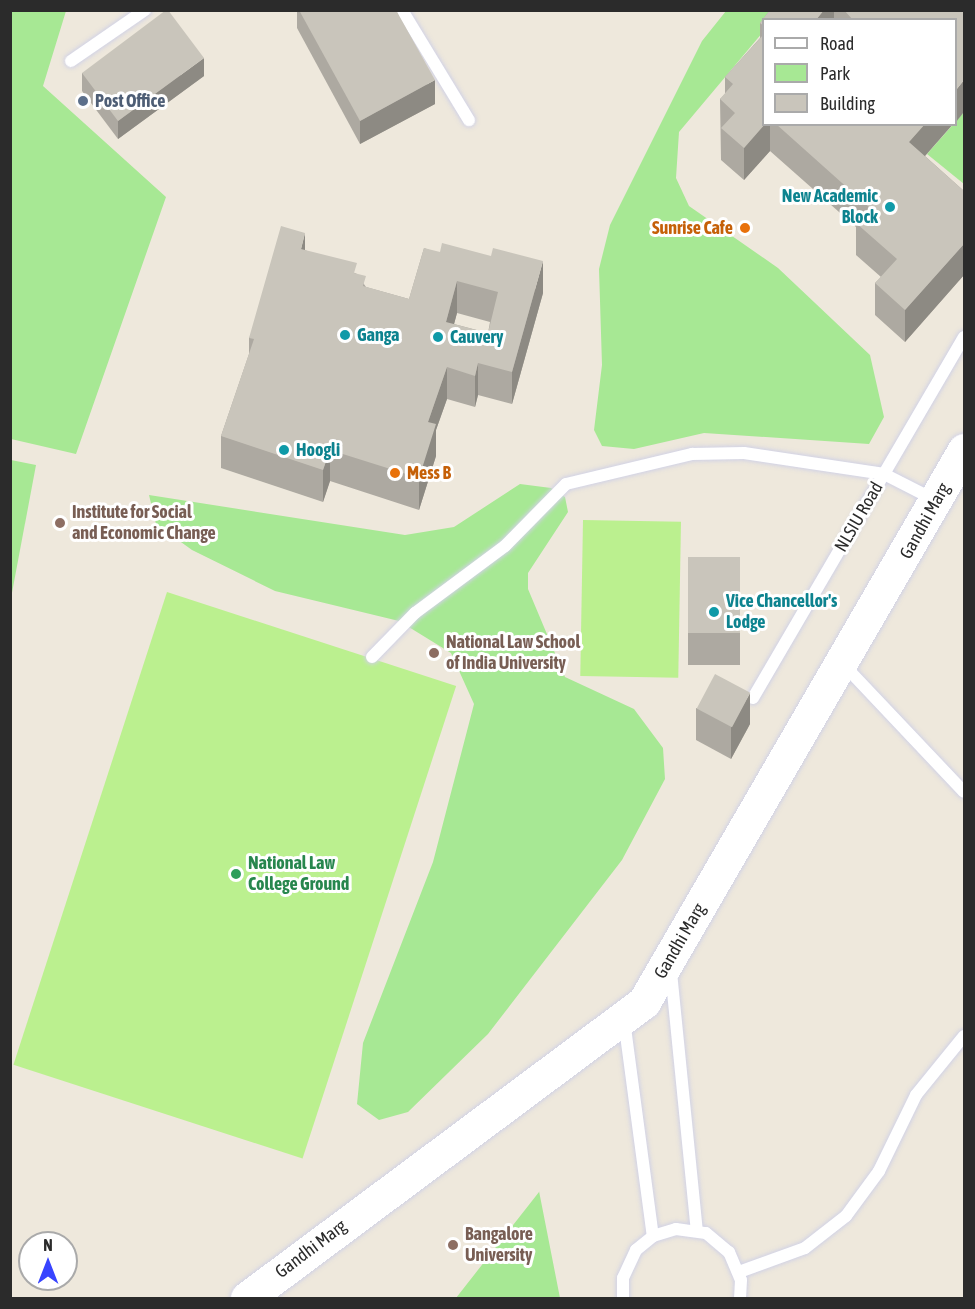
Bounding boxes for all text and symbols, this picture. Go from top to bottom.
legend [762,18,957,126]
text: Road [820,33,854,54]
text: Park [820,63,850,84]
place label: Post Office [95,90,165,112]
text: Building [820,93,875,114]
marker: Post Office [76,94,90,108]
place label: New Academic Block [782,186,878,228]
marker: New Academic Block [883,200,897,214]
place label: Sunrise Cafe [652,217,733,239]
marker: Sunrise Cafe [738,221,752,235]
place label: Ganga [357,324,399,346]
place label: Cauvery [450,326,503,348]
marker: Ganga [338,328,352,342]
marker: Cauvery [431,330,445,344]
place label: Hoogli [296,439,340,461]
marker: Hoogli [277,443,291,457]
place label: Mess B [407,462,451,484]
marker: Mess B [388,466,402,480]
street label: NLSIU Road [830,478,888,556]
street label: Gandhi Marg [895,479,955,563]
place label: Institute for Social and Economic Change [72,502,216,544]
marker: Institute for Social and Economic Change [53,516,67,530]
place label: Vice Chancellor's Lodge [726,591,837,634]
marker: Vice Chancellor's Lodge [707,605,721,619]
place label: National Law School of India University [446,632,580,674]
marker: National Law School of India University [427,646,441,660]
place label: National Law College Ground [248,853,349,896]
marker: National Law College Ground [229,867,243,881]
street label: Gandhi Marg [650,899,710,983]
street label: Gandhi Marg [271,1215,351,1283]
place label: Bangalore University [465,1224,533,1266]
north arrow [18,1231,78,1291]
text: N [43,1236,53,1254]
marker: Bangalore University [446,1238,460,1252]

